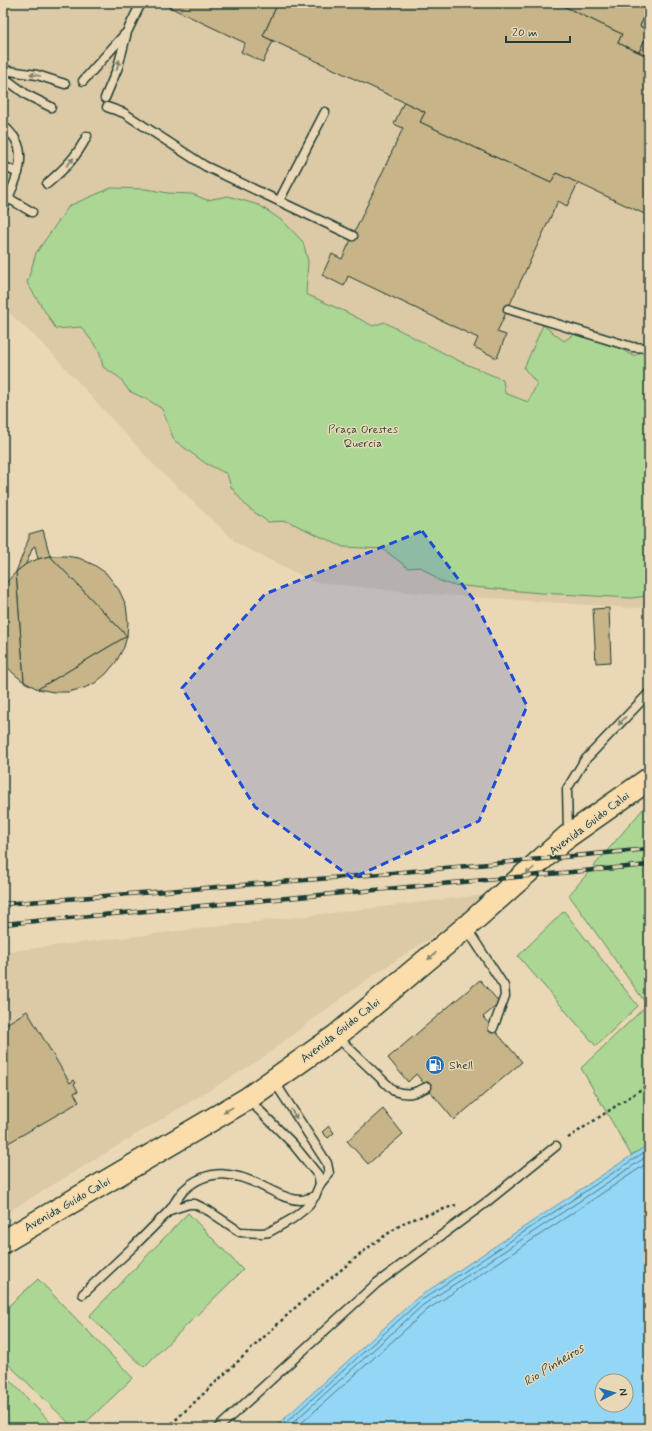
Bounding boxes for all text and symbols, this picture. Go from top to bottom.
scale bar [506,18,570,44]
text: 20 m [512,25,538,41]
one-way arrow [115,59,121,71]
one-way arrow [28,71,41,77]
one-way arrow [65,157,74,167]
park label: Praça Orestes Quercia [328,422,399,452]
one-way arrow [617,716,627,726]
street label: Avenida Guido Caloi [546,788,633,859]
one-way arrow [524,866,535,875]
one-way arrow [426,952,437,961]
street label: Avenida Guido Caloi [297,994,384,1067]
fuel station icon: Shell [424,1054,446,1076]
place label: Shell [449,1058,473,1074]
one-way arrow [222,1107,234,1114]
one-way arrow [291,1108,298,1120]
street label: Avenida Guido Caloi [21,1174,114,1236]
water label: Rio Pinheiros [520,1339,588,1391]
north arrow [594,1373,634,1413]
text: N [616,1388,630,1396]

